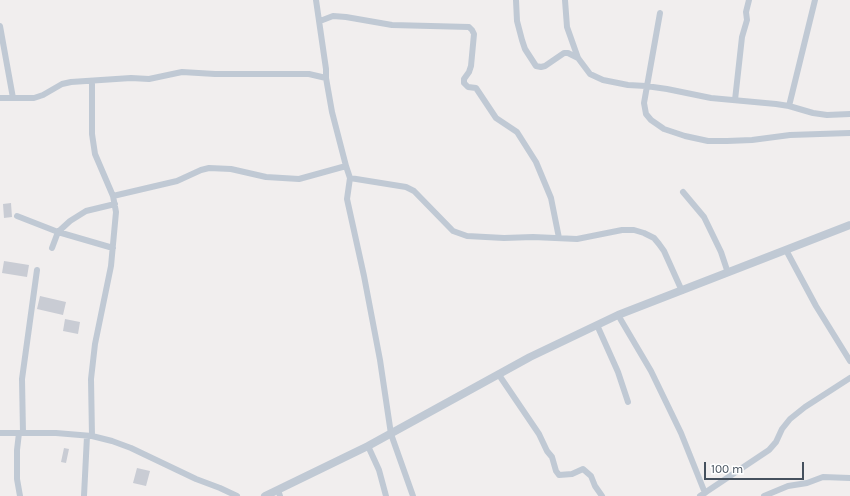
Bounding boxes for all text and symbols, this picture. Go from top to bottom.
scale bar [706,454,806,480]
text: 100 m [711,462,743,476]

